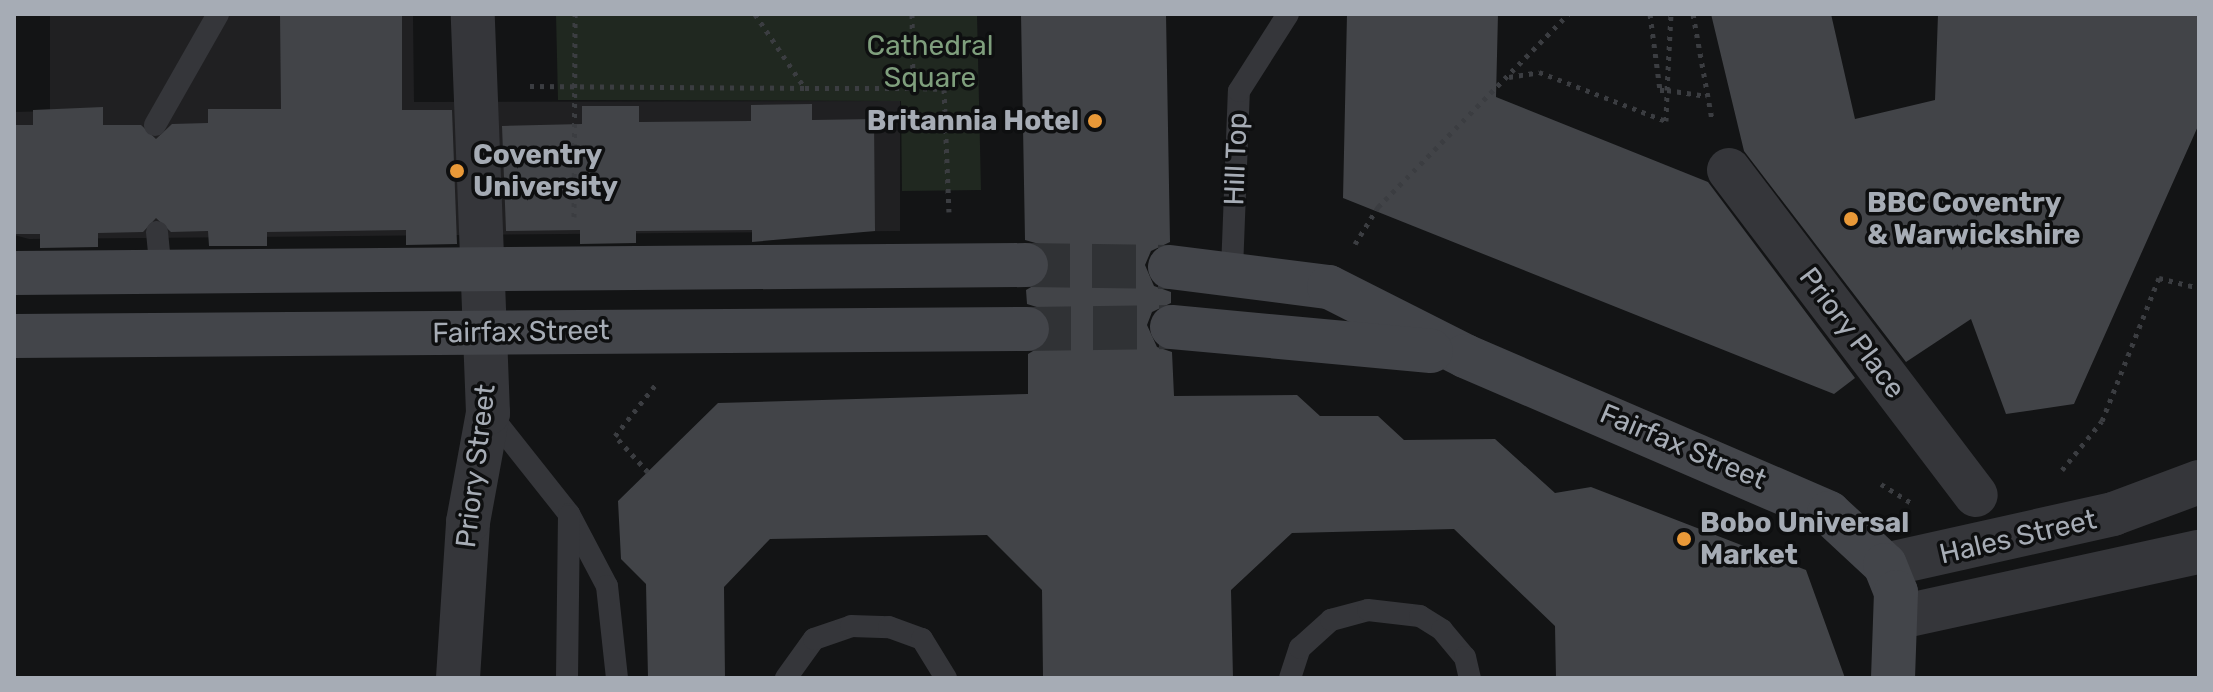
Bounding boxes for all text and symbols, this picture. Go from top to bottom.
park label: Cathedral Square [867,29,993,95]
place label: Britannia Hotel [867,104,1079,138]
marker: Britannia Hotel [1086,112,1104,130]
street label: Hill Top [1218,112,1254,206]
place label: Coventry University [473,138,618,204]
marker: Coventry University [448,162,466,180]
place label: BBC Coventry & Warwickshire [1867,186,2081,252]
marker: BBC Coventry & Warwickshire [1842,210,1860,228]
street label: Priory Place [1792,261,1912,405]
street label: Fairfax Street [432,314,610,350]
street label: Priory Street [449,382,503,550]
street label: Fairfax Street [1595,397,1771,497]
street label: Hales Street [1936,503,2100,571]
place label: Bobo Universal Market [1700,506,1909,572]
marker: Bobo Universal Market [1675,530,1693,548]

